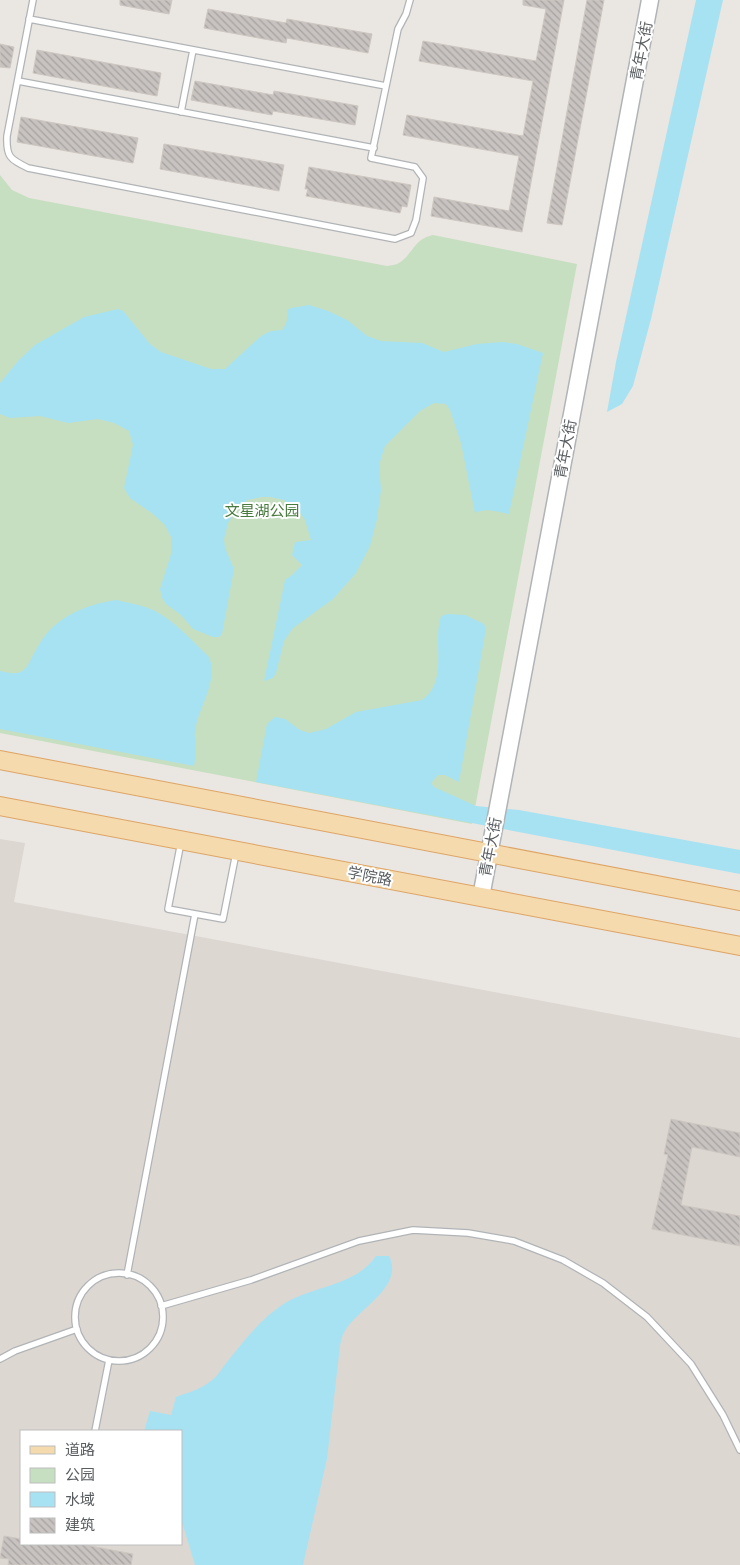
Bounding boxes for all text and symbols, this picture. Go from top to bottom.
street label: 青年大街 [625,20,657,82]
street label: 青年大街 [549,418,581,480]
park label: 文星湖公园 [224,500,300,521]
street label: 青年大街 [474,816,506,878]
street label: 学院路 [346,861,394,891]
legend [20,1430,182,1545]
text: 道路 [65,1439,95,1460]
text: 公园 [65,1464,95,1485]
text: 水域 [65,1489,95,1510]
text: 建筑 [65,1514,95,1535]

